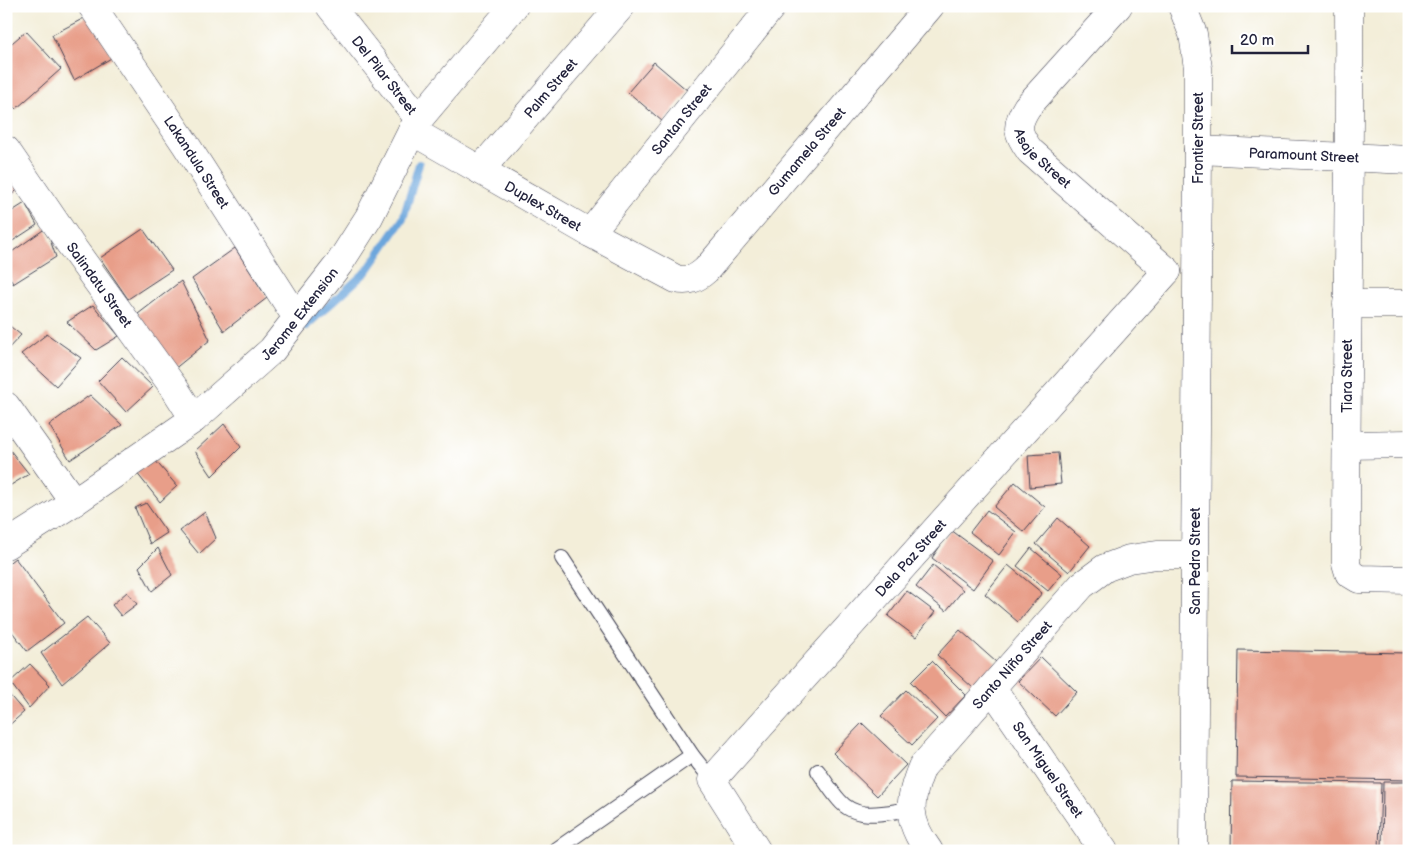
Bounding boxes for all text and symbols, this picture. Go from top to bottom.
scale bar [1232,22,1309,54]
text: 20 m [1240,31,1274,50]
street label: Del Pilar Street [348,32,421,118]
street label: Palm Street [520,54,581,121]
street label: Santan Street [648,80,715,158]
street label: Frontier Street [1190,91,1207,184]
street label: Gumamela Street [764,103,849,199]
street label: Lakandula Street [160,113,233,212]
street label: Asaje Street [1011,127,1075,192]
street label: Paramount Street [1248,144,1360,166]
street label: Duplex Street [502,177,585,235]
street label: Salindatu Street [63,239,136,331]
street label: Jerome Extension [258,264,342,364]
street label: Tiara Street [1339,338,1356,413]
street label: San Pedro Street [1187,507,1204,615]
street label: Dela Paz Street [872,515,950,600]
street label: Santo Niño Street [969,617,1056,712]
street label: San Miguel Street [1009,718,1087,821]

